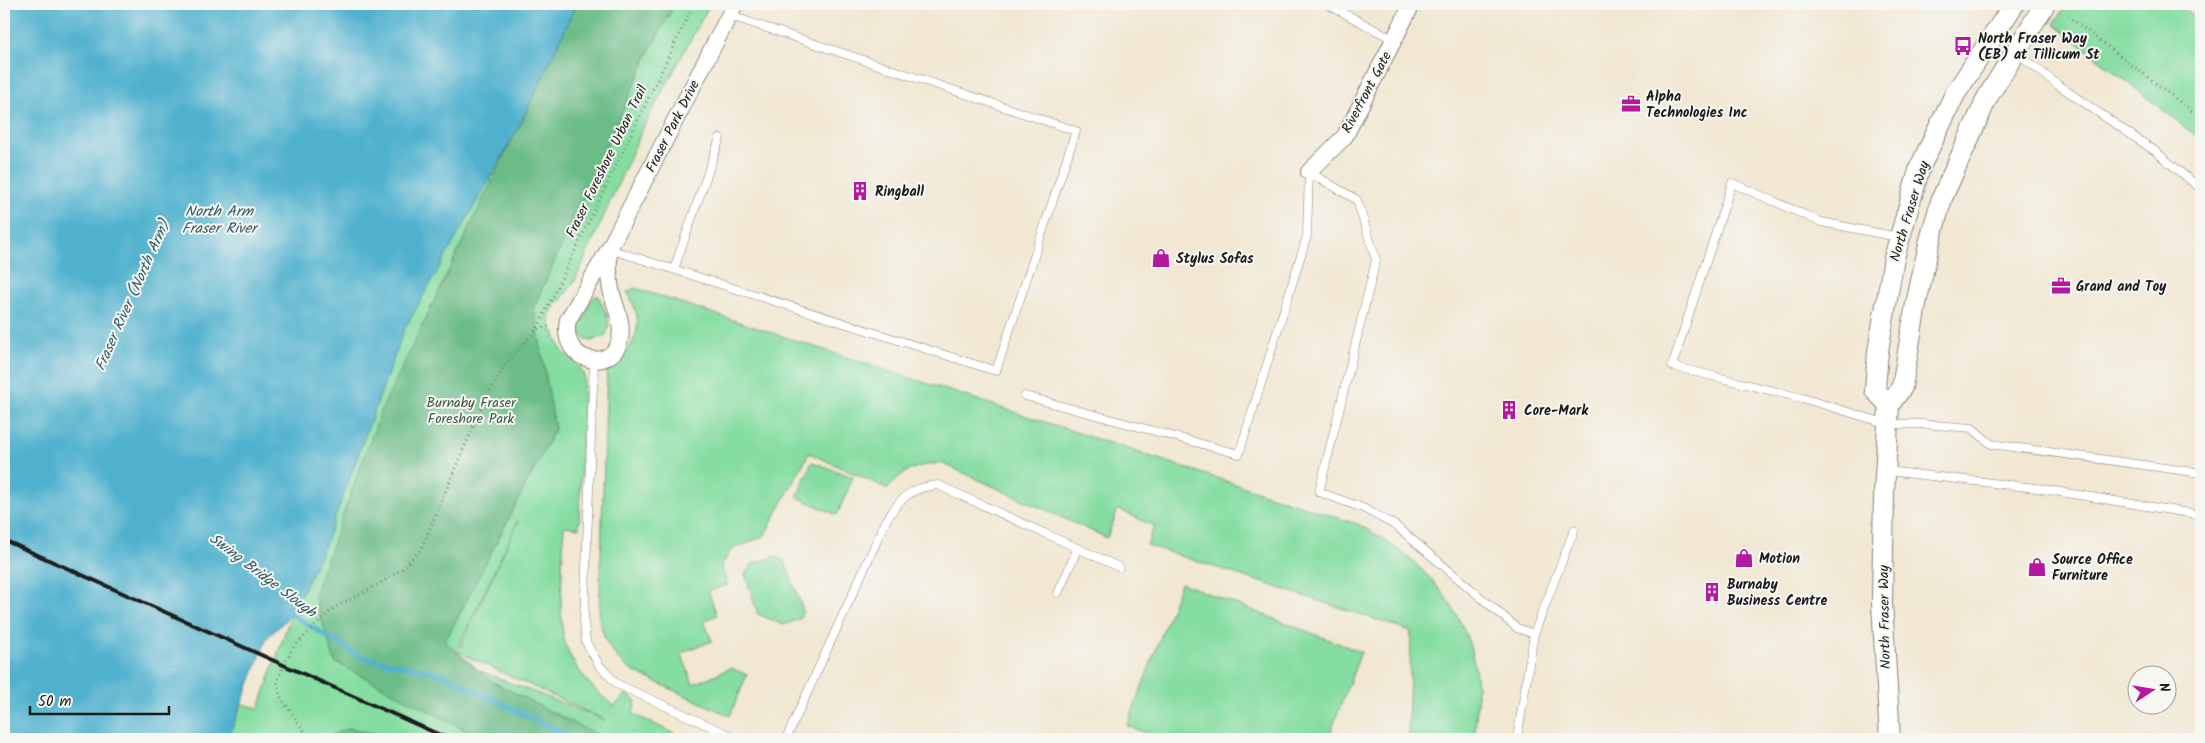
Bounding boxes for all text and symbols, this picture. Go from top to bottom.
place label: North Fraser Way (EB) at Tillicum St [1978,28,2100,66]
bus stop icon: North Fraser Way (EB) at Tillicum St [1952,35,1974,57]
street label: Riverfront Gate [1336,47,1398,137]
street label: Fraser Park Drive [640,76,706,177]
street label: Fraser Foreshore Urban Trail [560,81,654,242]
place label: Alpha Technologies Inc [1646,86,1748,124]
office icon: Alpha Technologies Inc [1620,93,1642,115]
street label: North Fraser Way [1884,158,1936,264]
building icon: Ringball [849,180,871,202]
place label: Ringball [875,181,924,203]
water label: North Arm Fraser River [182,200,259,241]
water label: Fraser River (North Arm) [89,215,178,375]
shop icon: Stylus Sofas [1150,247,1172,269]
place label: Stylus Sofas [1176,248,1254,270]
office icon: Grand and Toy [2050,275,2072,297]
place label: Grand and Toy [2076,276,2167,298]
park label: Burnaby Fraser Foreshore Park [426,392,517,430]
building icon: Core-Mark [1498,399,1520,421]
place label: Core-Mark [1524,400,1589,422]
water label: Swing Bridge Slough [204,527,323,625]
shop icon: Motion [1733,547,1755,569]
place label: Motion [1759,548,1800,570]
place label: Source Office Furniture [2052,549,2133,587]
shop icon: Source Office Furniture [2026,556,2048,578]
street label: North Fraser Way [1873,564,1897,669]
place label: Burnaby Business Centre [1727,574,1827,612]
building icon: Burnaby Business Centre [1701,581,1723,603]
north arrow [2128,666,2178,716]
text: N [2152,681,2175,694]
scale bar [30,683,169,715]
text: 50 m [38,690,72,714]

